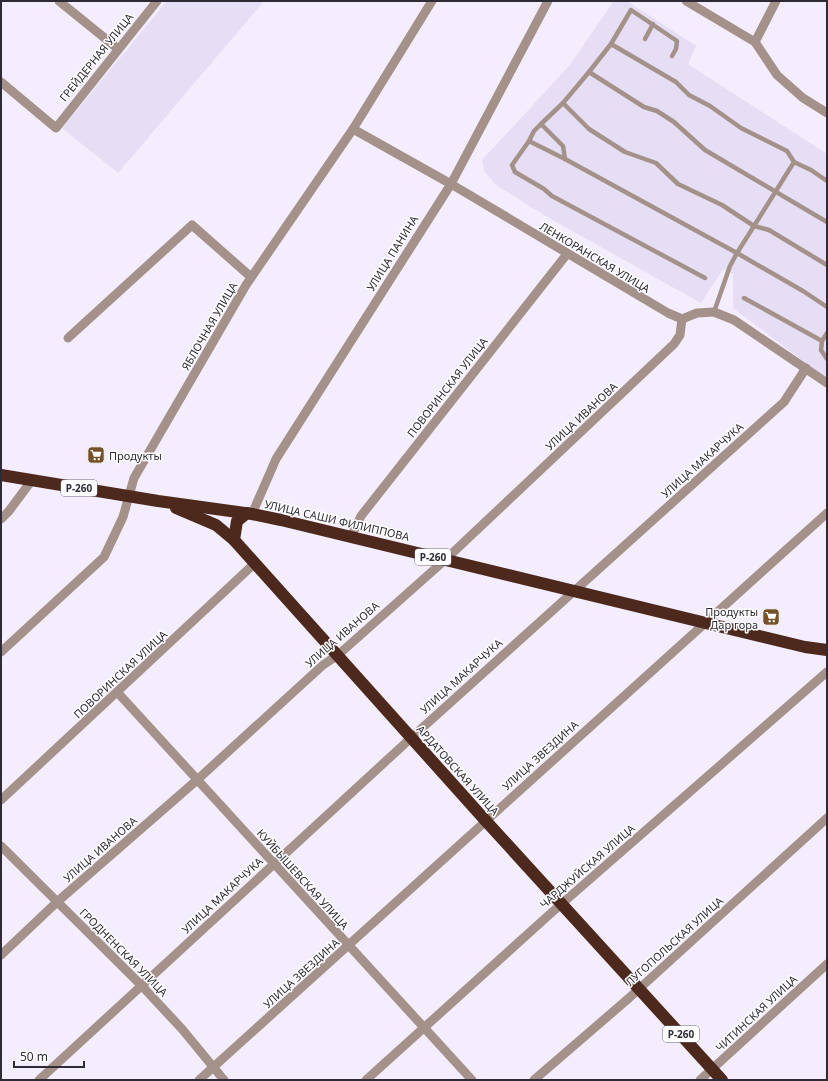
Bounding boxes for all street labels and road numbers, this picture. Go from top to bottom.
street label: ГРЕЙДЕРНАЯ УЛИЦА [56,9,137,104]
street label: УЛИЦА ПАНИНА [363,211,422,294]
street label: ЛЕНКОРАНСКАЯ УЛИЦА [537,218,654,296]
street label: ЯБЛОЧНАЯ УЛИЦА [178,278,241,373]
street label: ПОВОРИНСКАЯ УЛИЦА [403,333,491,440]
street label: УЛИЦА ИВАНОВА [542,378,621,453]
street label: УЛИЦА МАКАРЧУКА [658,419,747,501]
road number: Р-260 [61,480,97,496]
street label: УЛИЦА САШИ ФИЛИППОВА [263,496,412,544]
road number: Р-260 [415,549,451,565]
street label: УЛИЦА ИВАНОВА [302,597,383,670]
street label: ПОВОРИНСКАЯ УЛИЦА [70,626,171,721]
street label: УЛИЦА МАКАРЧУКА [417,635,506,717]
street label: УЛИЦА ЗВЕЗДИНА [499,716,582,793]
street label: АРДАТОВСКАЯ УЛИЦА [413,722,503,819]
street label: УЛИЦА ИВАНОВА [60,812,141,885]
street label: ЧАРДЖУЙСКАЯ УЛИЦА [536,820,638,911]
street label: КУЙБЫШЕВСКАЯ УЛИЦА [254,826,353,933]
street label: УЛИЦА МАКАРЧУКА [178,853,266,936]
street label: ЛУГОПОЛЬСКАЯ УЛИЦА [622,892,727,989]
street label: ГРОДНЕНСКАЯ УЛИЦА [77,905,172,1000]
street label: УЛИЦА ЗВЕЗДИНА [260,934,343,1011]
street label: ЧИТИНСКАЯ УЛИЦА [712,971,801,1055]
road number: Р-260 [663,1026,699,1042]

